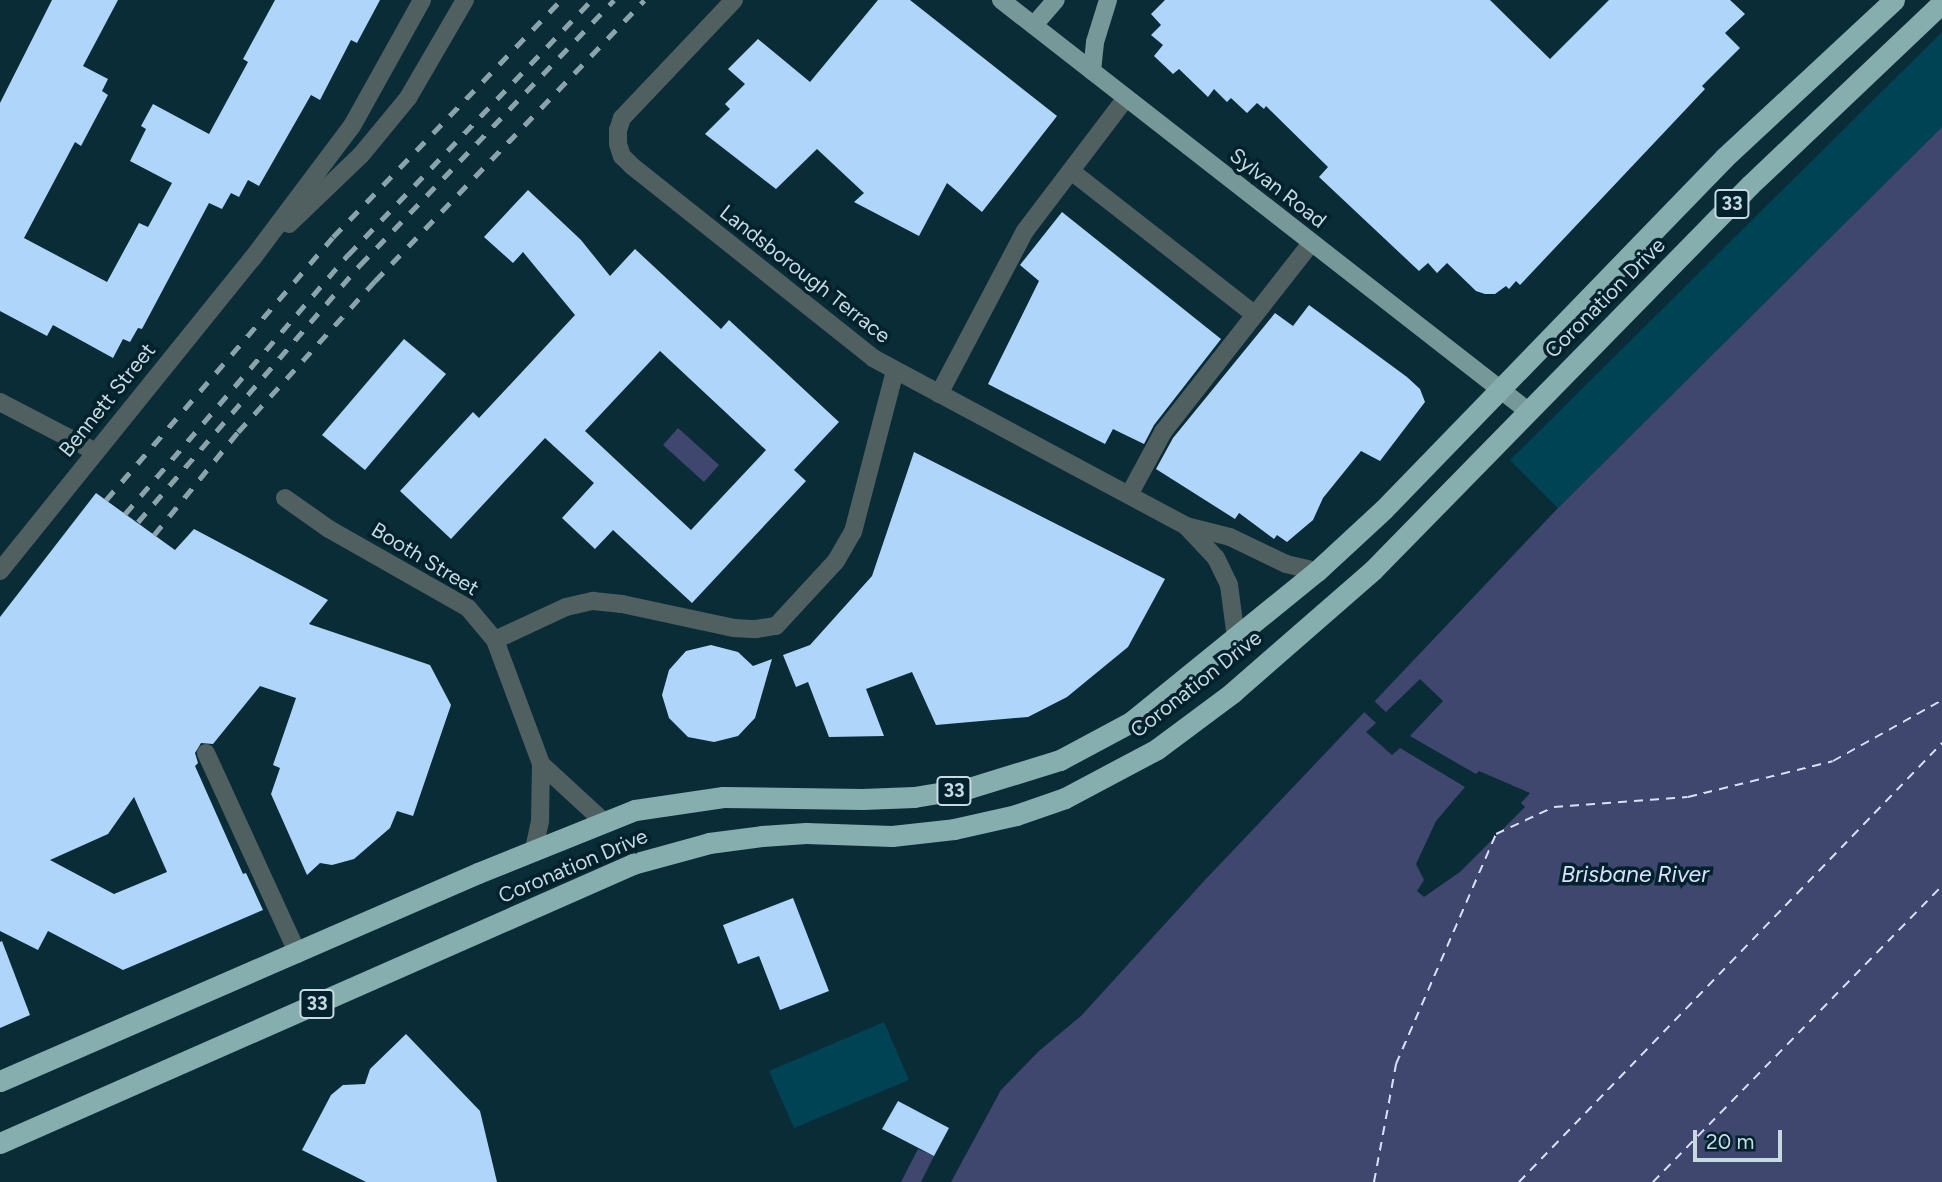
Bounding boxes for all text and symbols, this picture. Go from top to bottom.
street label: Sylvan Road [1225,143,1331,233]
road number: 33 [1713,188,1751,220]
street label: Landsborough Terrace [715,200,895,348]
street label: Coronation Drive [1540,233,1670,363]
street label: Bennett Street [53,338,161,462]
street label: Booth Street [367,517,483,601]
street label: Coronation Drive [1125,625,1267,743]
road number: 33 [935,776,973,806]
street label: Coronation Drive [495,823,651,909]
water label: Brisbane River [1561,860,1709,888]
road number: 33 [298,988,336,1020]
scale bar [1697,1116,1786,1160]
text: 20 m [1706,1129,1754,1154]

